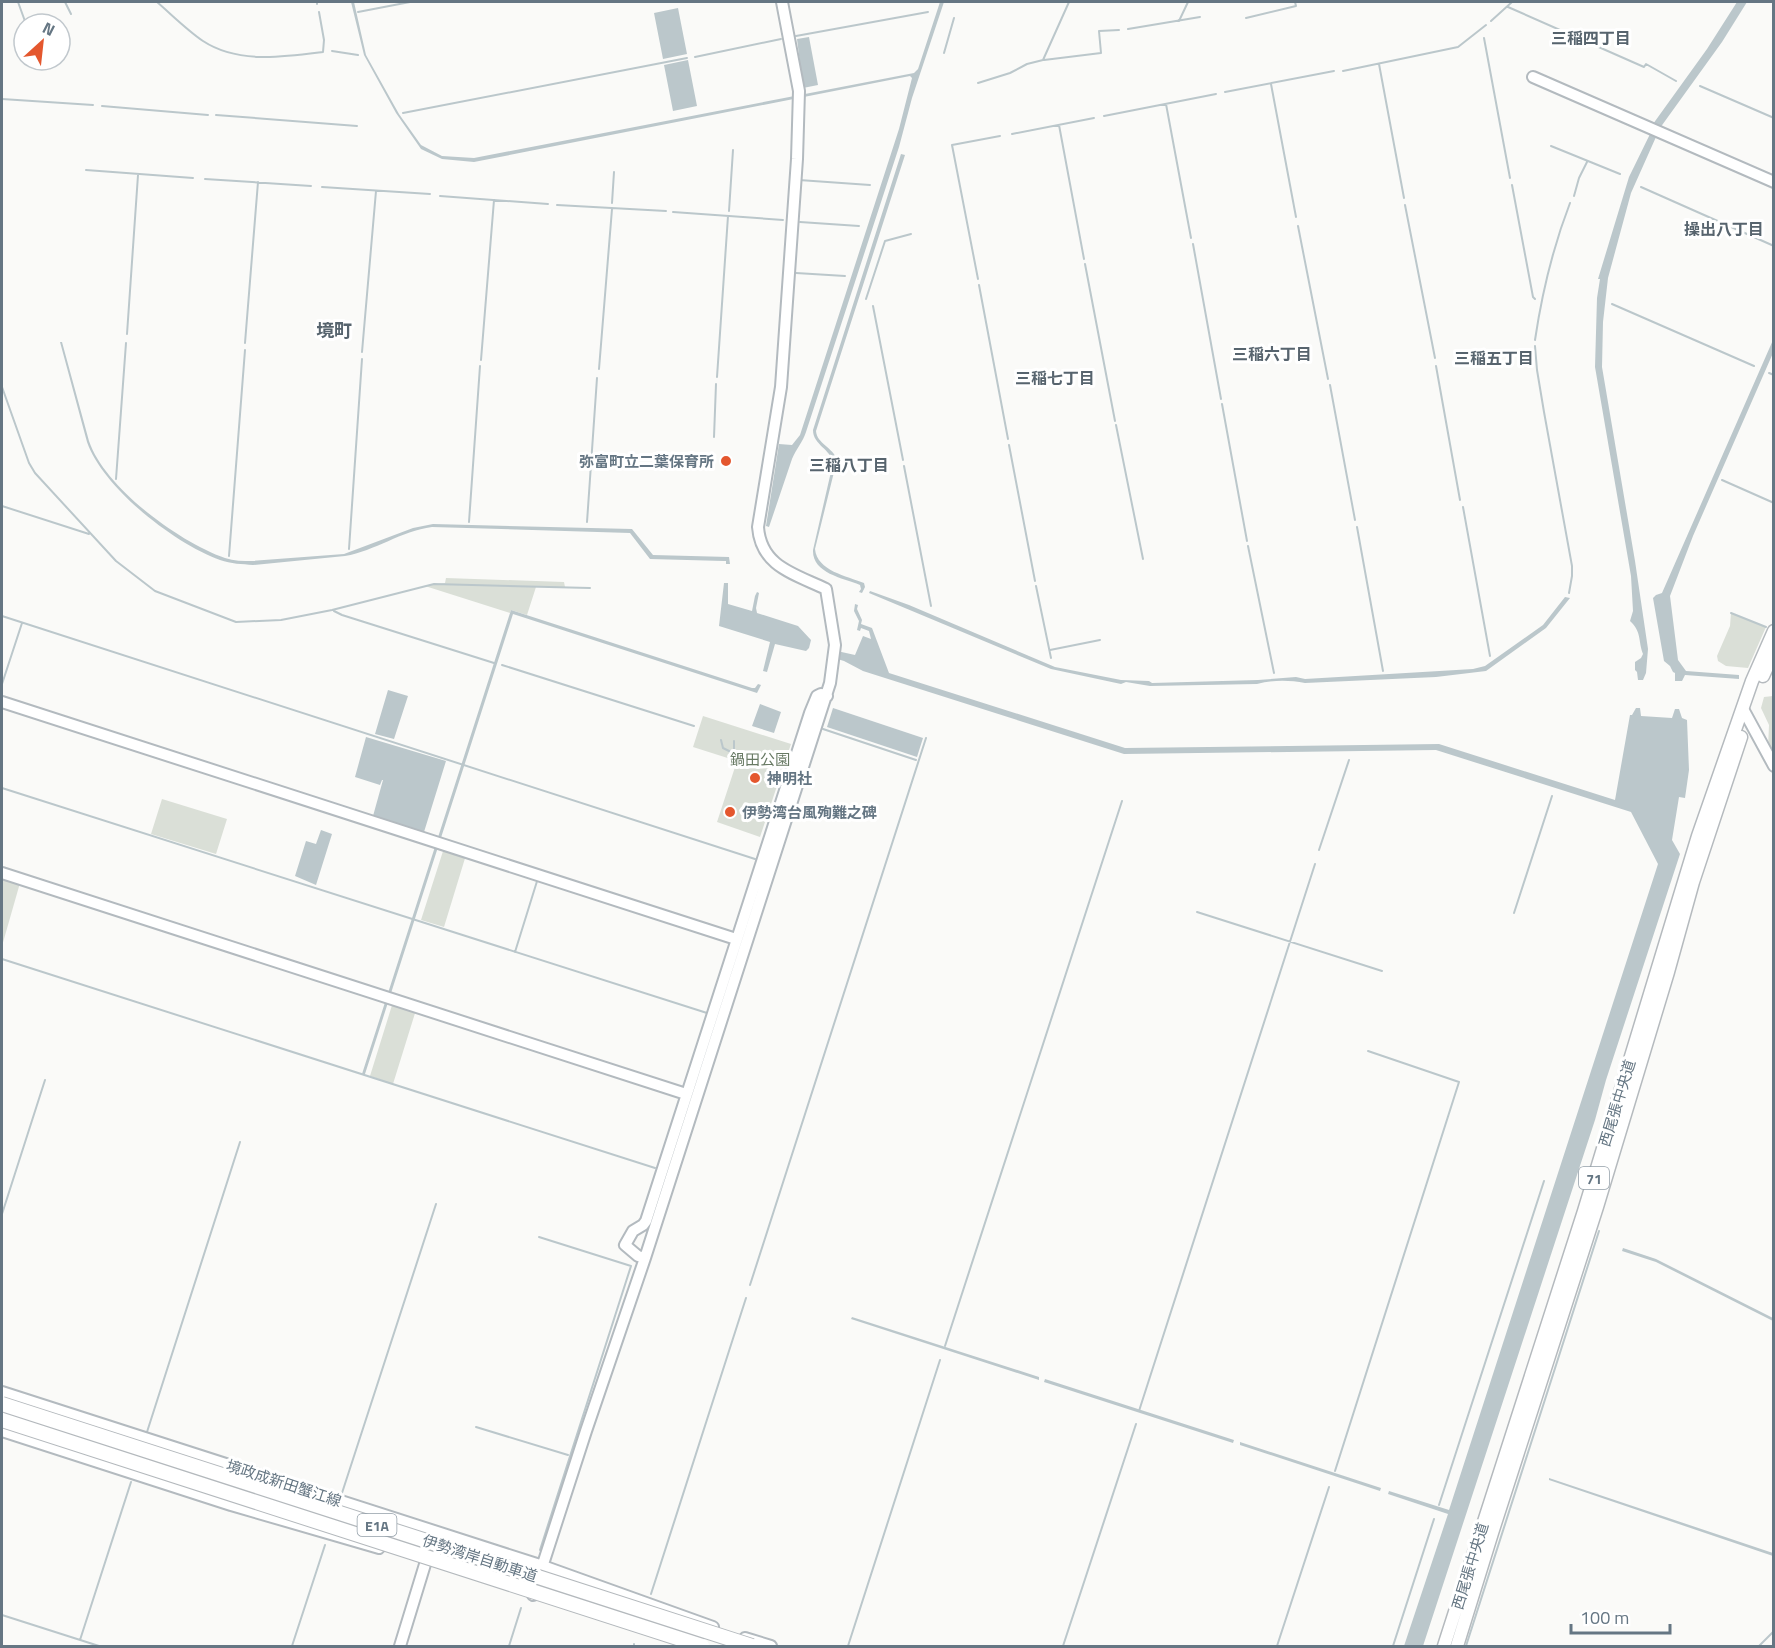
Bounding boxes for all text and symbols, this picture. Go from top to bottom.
north arrow [12,12,72,72]
text: N [38,15,59,42]
district label: 三稲四丁目 [1551,26,1631,50]
district label: 操出八丁目 [1684,217,1764,241]
district label: 境町 [316,317,352,344]
district label: 三稲六丁目 [1232,342,1312,366]
district label: 三稲五丁目 [1454,346,1534,370]
district label: 三稲七丁目 [1015,366,1095,390]
place label: 弥富町立二葉保育所 [579,450,714,473]
district label: 三稲八丁目 [809,453,889,477]
marker: 弥富町立二葉保育所 [719,454,733,468]
park label: 鍋田公園 [730,748,790,771]
place label: 神明社 [766,767,812,790]
marker: 神明社 [748,771,762,785]
place label: 伊勢湾台風殉難之碑 [742,801,877,824]
marker: 伊勢湾台風殉難之碑 [723,805,737,819]
street label: 西尾張中央道 [1593,1057,1641,1149]
road number: 71 [1579,1167,1609,1189]
street label: 境政成新田蟹江線 [223,1454,345,1512]
road number: E1A [358,1514,397,1536]
street label: 西尾張中央道 [1446,1520,1494,1612]
street label: 伊勢湾岸自動車道 [419,1529,541,1587]
scale bar [1571,1597,1670,1635]
text: 100 m [1580,1604,1629,1631]

